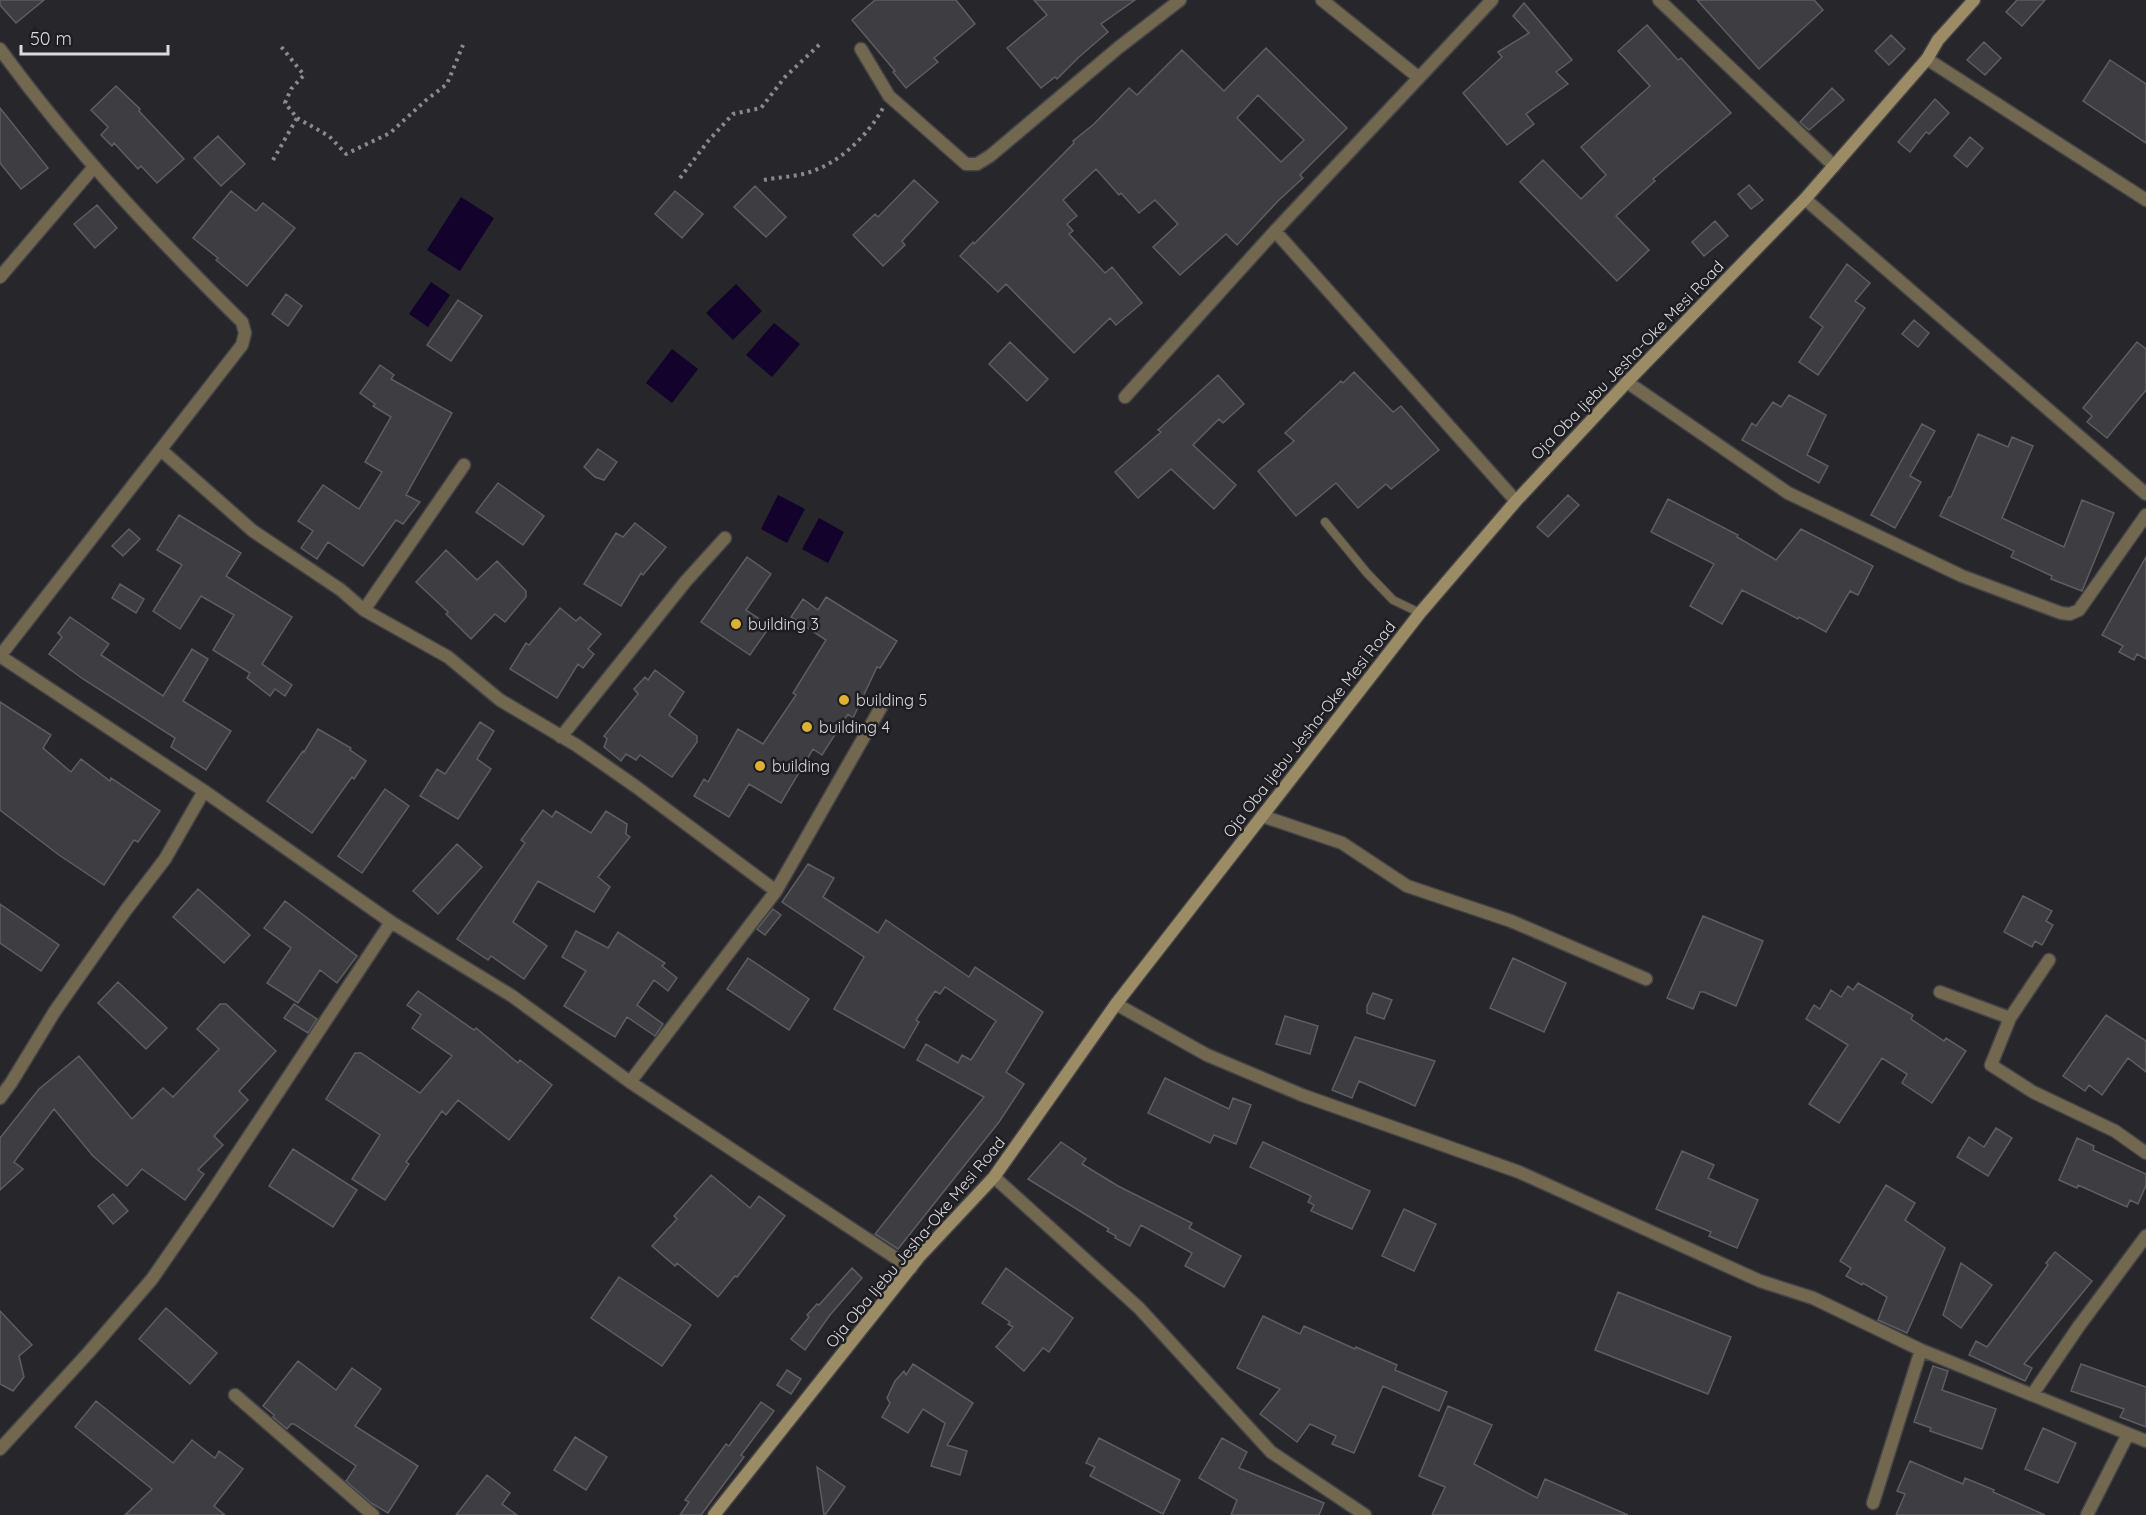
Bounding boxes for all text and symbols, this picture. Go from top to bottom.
scale bar [21,18,168,56]
text: 50 m [30,27,72,50]
street label: Oja Oba Ijebu Jesha-Oke Mesi Road [1526,256,1728,464]
place label: building 3 [748,614,819,634]
marker: building 3 [729,617,743,631]
street label: Oja Oba Ijebu Jesha-Oke Mesi Road [1218,617,1400,841]
place label: building 5 [856,690,927,710]
marker: building 5 [837,693,851,707]
place label: building 4 [819,717,890,737]
marker: building 4 [800,720,814,734]
place label: building [772,756,830,776]
marker: building [753,759,767,773]
street label: Oja Oba Ijebu Jesha-Oke Mesi Road [821,1133,1009,1351]

